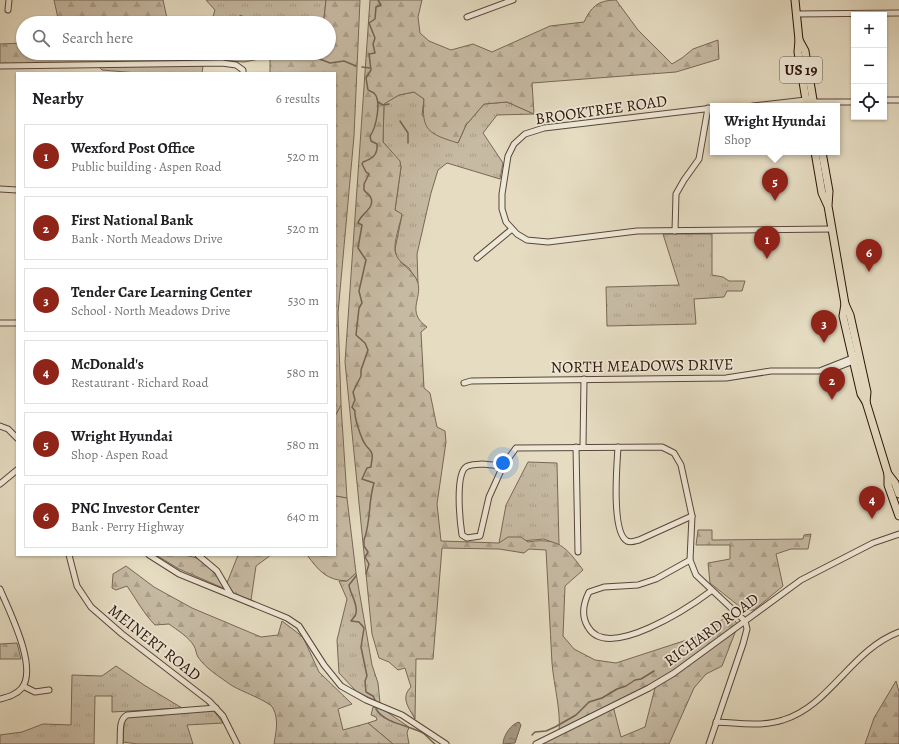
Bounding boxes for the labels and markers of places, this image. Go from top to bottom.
pin: 5 [762,168,788,201]
pin: 1 [754,226,780,259]
pin: 6 [856,239,882,272]
pin: 3 [811,310,837,343]
pin: 2 [819,367,845,400]
pin: 4 [859,486,885,519]

